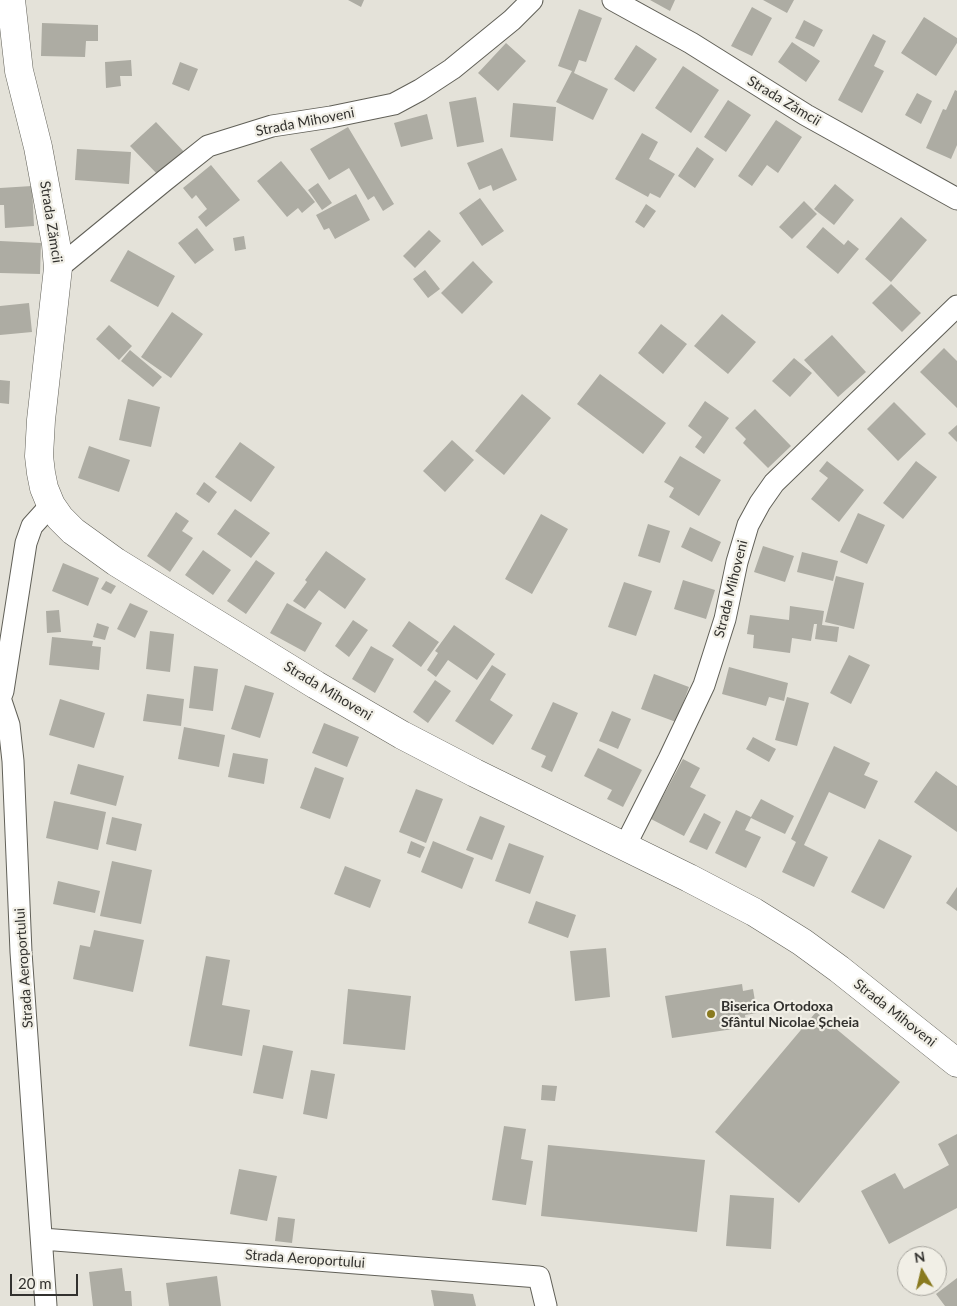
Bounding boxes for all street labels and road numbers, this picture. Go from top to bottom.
street label: Strada Zămcii [744,72,824,130]
street label: Strada Mihoveni [254,104,356,140]
street label: Strada Zămcii [36,180,66,264]
street label: Strada Mihoveni [711,538,751,640]
street label: Strada Mihoveni [281,658,375,724]
street label: Strada Aeroportului [11,907,37,1029]
street label: Strada Mihoveni [850,976,940,1050]
street label: Strada Aeroportului [244,1246,366,1272]

